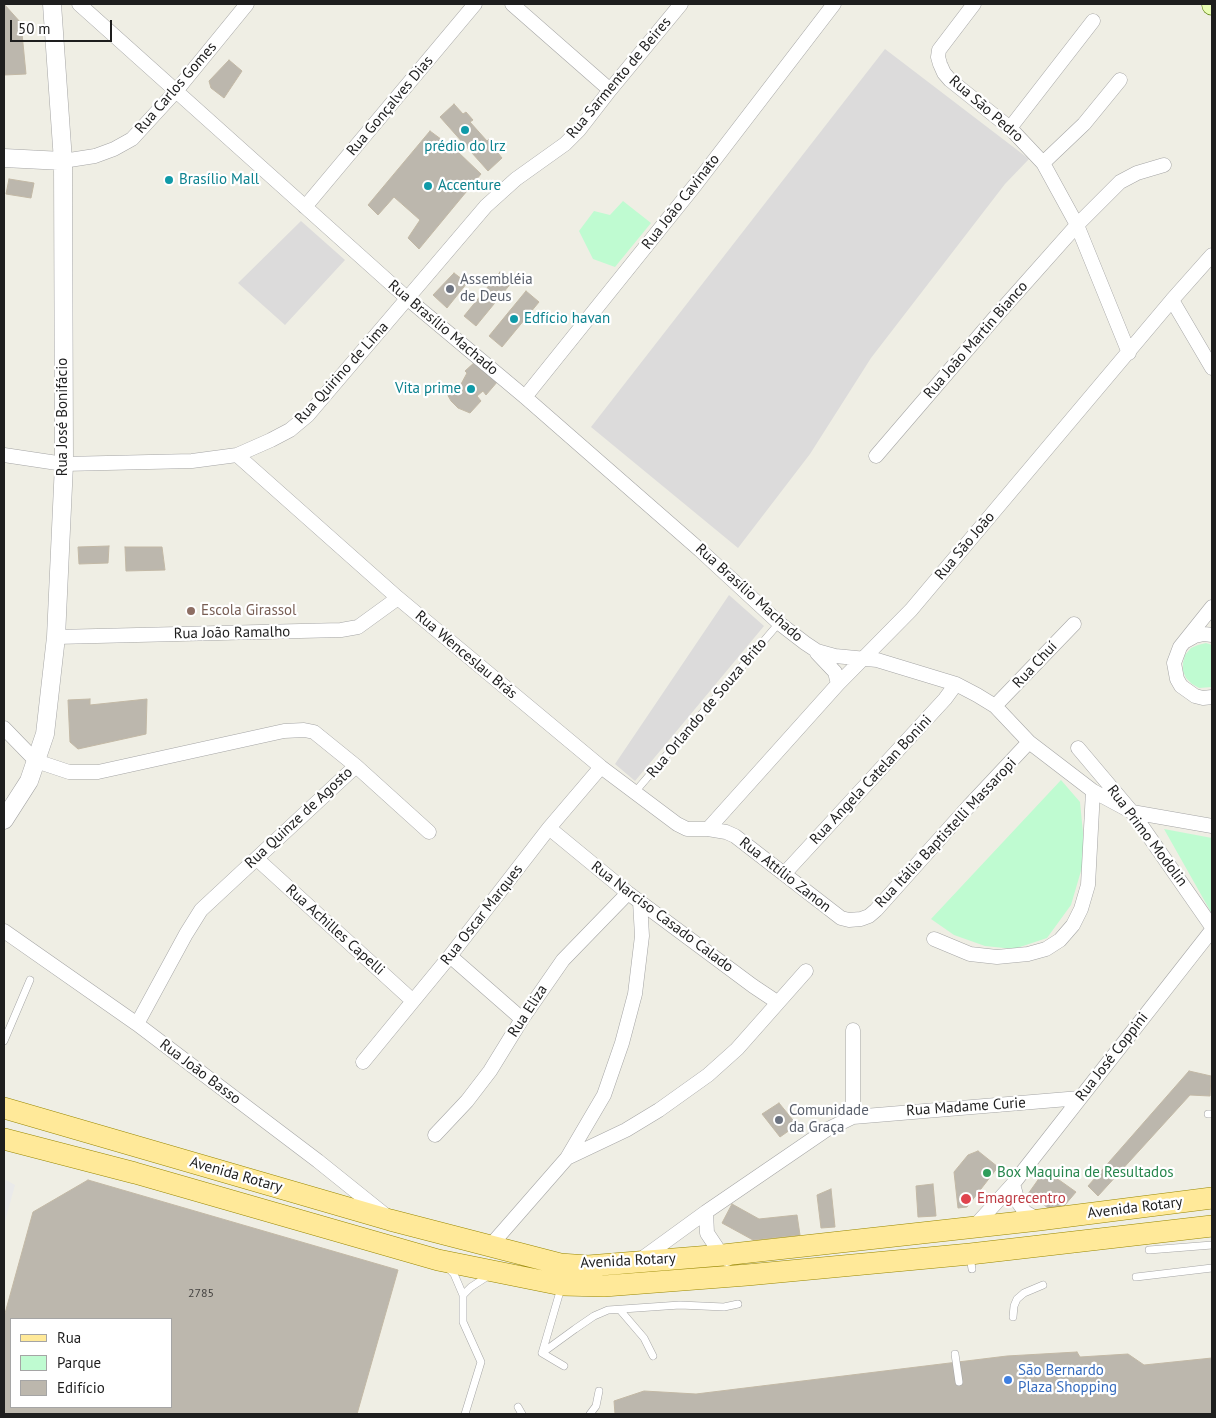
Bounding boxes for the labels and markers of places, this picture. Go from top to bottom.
marker: prédio do lrz [459,124,471,136]
place label: prédio do lrz [424,138,506,156]
place label: Brasílio Mall [179,171,259,189]
marker: Brasílio Mall [163,174,175,186]
place label: Accenture [438,177,501,195]
marker: Accenture [422,180,434,192]
place label: Assembléia de Deus [460,271,533,306]
marker: Assembléia de Deus [444,283,456,295]
place label: Edfício havan [524,310,610,328]
marker: Edfício havan [508,313,520,325]
place label: Vita prime [395,380,461,398]
marker: Vita prime [465,383,477,395]
place label: Escola Girassol [201,602,296,620]
marker: Escola Girassol [185,605,197,617]
place label: Comunidade da Graça [789,1102,869,1137]
marker: Comunidade da Graça [773,1114,785,1126]
place label: Box Maquina de Resultados [997,1164,1174,1182]
marker: Box Maquina de Resultados [981,1167,993,1179]
place label: Emagrecentro [977,1190,1066,1208]
marker: Emagrecentro [959,1192,973,1206]
place label: São Bernardo Plaza Shopping [1018,1362,1117,1397]
marker: São Bernardo Plaza Shopping [1002,1374,1014,1386]

